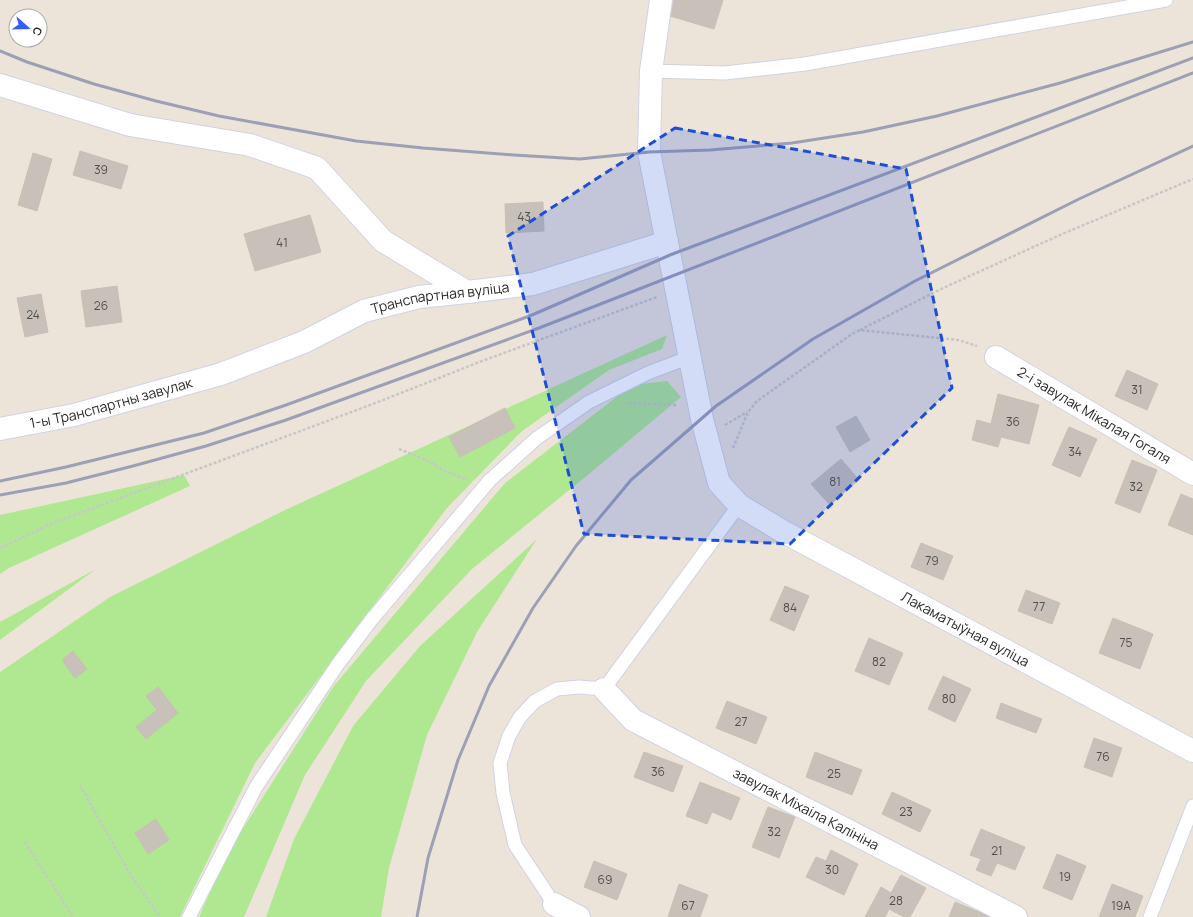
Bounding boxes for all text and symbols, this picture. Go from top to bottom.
north arrow [8,8,48,48]
text: С [29,25,46,38]
house number: 39 [94,161,108,178]
house number: 43 [517,208,531,225]
house number: 41 [276,234,288,251]
street label: Транспартная вуліца [369,277,510,318]
house number: 26 [94,297,108,314]
house number: 24 [26,306,40,323]
street label: 2-і завулак Мікалая Гогаля [1014,362,1175,468]
street label: 1-ы Транспартны завулак [28,372,195,432]
house number: 31 [1131,381,1143,398]
house number: 36 [1006,413,1020,430]
house number: 34 [1068,443,1082,460]
house number: 81 [829,473,841,490]
house number: 32 [1129,478,1143,495]
house number: 79 [925,552,939,569]
street label: Лакаматыўная вуліца [898,587,1033,671]
house number: 77 [1033,598,1045,615]
house number: 84 [783,599,797,616]
house number: 75 [1120,634,1133,651]
house number: 82 [872,653,886,670]
house number: 80 [942,690,956,707]
house number: 27 [735,713,747,730]
house number: 76 [1096,748,1110,765]
house number: 36 [651,763,665,780]
street label: завулак Міхаіла Калініна [730,763,883,854]
house number: 25 [827,765,841,782]
house number: 23 [899,803,913,820]
house number: 32 [767,823,781,840]
house number: 21 [991,842,1003,859]
house number: 30 [825,861,839,878]
house number: 19 [1059,868,1071,885]
house number: 69 [598,871,612,888]
house number: 28 [889,892,903,909]
house number: 67 [681,897,695,914]
house number: 19А [1111,897,1131,914]

